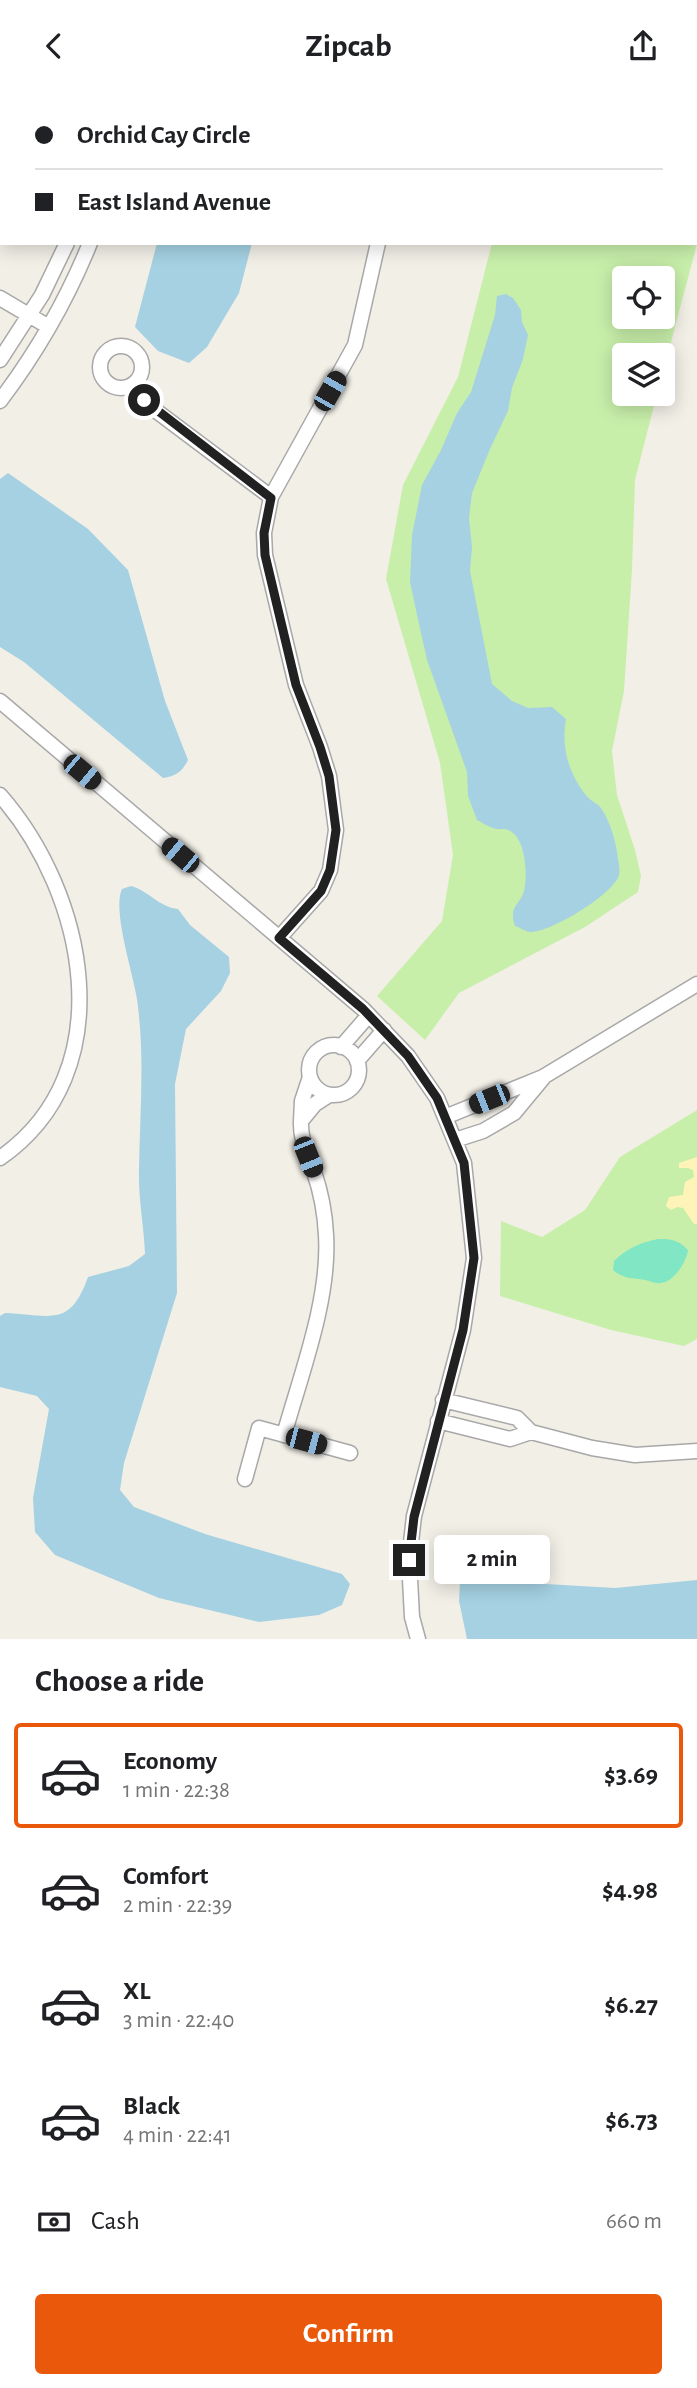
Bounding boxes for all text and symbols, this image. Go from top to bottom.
icon: back [35,27,73,65]
icon: share [624,27,662,65]
text: Zipcab [305,30,392,62]
text: Orchid Cay Circle [77,122,250,148]
text: East Island Avenue [77,189,271,215]
map controls [612,266,675,406]
button: locate [612,266,675,329]
button: layers [612,343,675,406]
car [311,368,350,414]
route start [128,384,160,416]
car [60,750,105,794]
car [158,833,203,877]
car [466,1081,513,1117]
car [291,1134,326,1180]
car [283,1425,330,1457]
callout: 2 min [434,1535,549,1585]
route end [393,1544,425,1576]
text: 2 min [466,1548,518,1571]
text: Choose a ride [35,1665,204,1697]
icon: car [39,1744,102,1807]
text: Economy [123,1748,217,1774]
text: $3.69 [604,1762,658,1788]
text: 1 min · 22:38 [123,1779,230,1802]
icon: car [39,1859,102,1922]
text: Comfort [123,1863,208,1889]
text: $4.98 [602,1877,658,1903]
text: 2 min · 22:39 [123,1894,232,1917]
icon: car [39,1974,102,2037]
text: XL [123,1978,150,2004]
text: $6.27 [604,1992,658,2018]
text: 3 min · 22:40 [123,2009,234,2032]
icon: car [39,2089,102,2152]
text: Black [123,2093,180,2119]
text: $6.73 [605,2107,658,2133]
text: 4 min · 22:41 [123,2124,232,2147]
icon: cash [35,2203,73,2241]
text: Cash [91,2208,140,2234]
text: 660 m [606,2210,662,2233]
button: Confirm [35,2294,662,2374]

